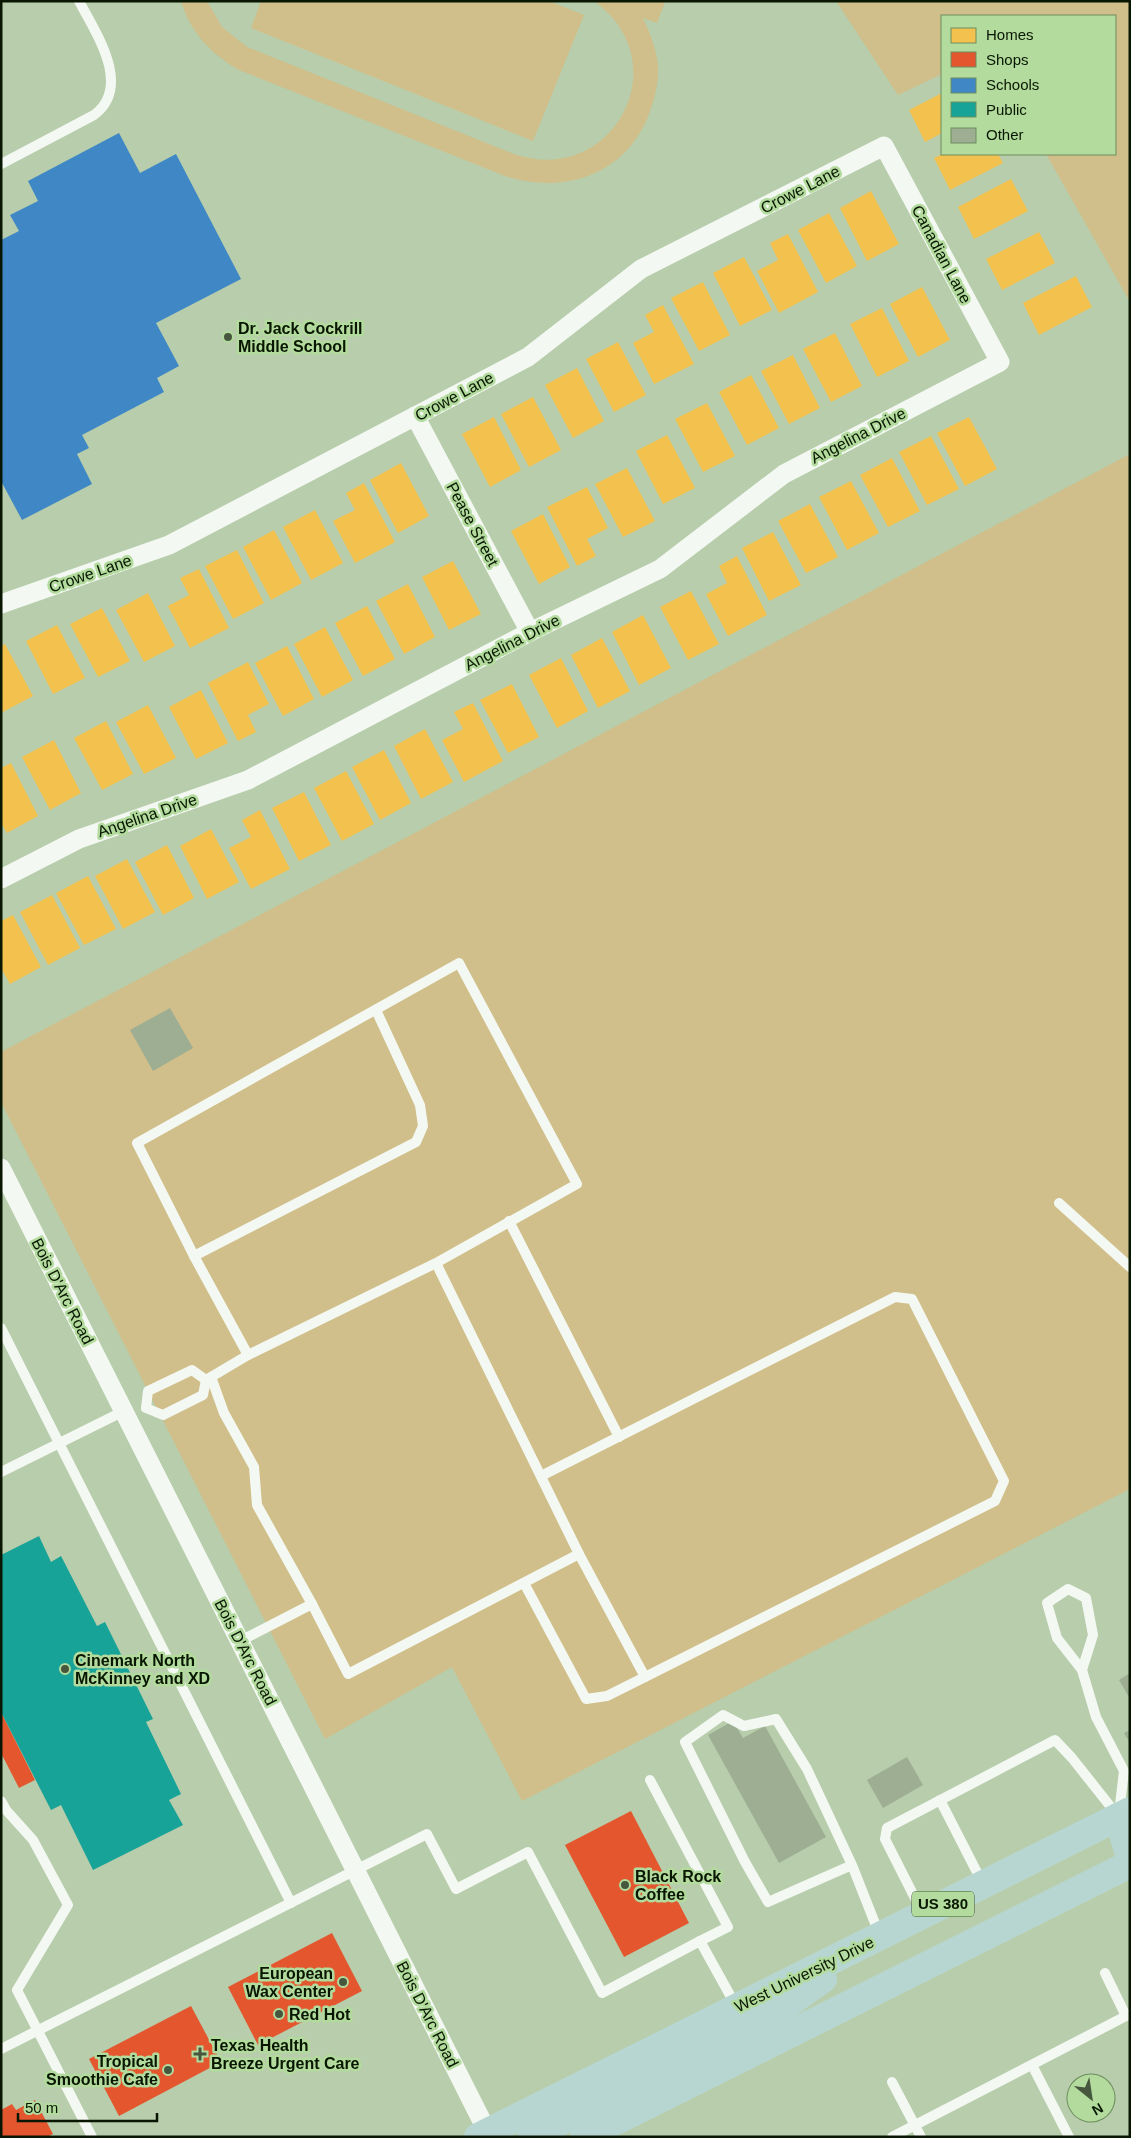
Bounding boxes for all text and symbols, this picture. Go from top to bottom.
legend [941,15,1116,155]
text: Homes [986,26,1034,43]
text: Shops [986,51,1029,68]
text: Schools [986,76,1039,93]
text: Public [986,101,1027,118]
text: Other [986,126,1024,143]
street label: Crowe Lane [758,162,843,217]
street label: Canadian Lane [909,202,975,306]
place label: Dr. Jack Cockrill Middle School [238,320,363,355]
marker: Dr. Jack Cockrill Middle School [222,331,234,343]
street label: Crowe Lane [412,369,496,424]
street label: Angelina Drive [808,404,909,467]
street label: Pease Street [443,479,502,570]
street label: Crowe Lane [47,551,134,596]
street label: Angelina Drive [462,611,563,674]
street label: Angelina Drive [95,790,199,840]
street label: Bois D'Arc Road [28,1235,97,1347]
street label: Bois D'Arc Road [211,1596,280,1708]
place label: Cinemark North McKinney and XD [75,1652,210,1687]
marker: Cinemark North McKinney and XD [59,1663,71,1675]
place label: Black Rock Coffee [635,1868,721,1903]
marker: Black Rock Coffee [619,1879,631,1891]
road number: US 380 [912,1892,974,1916]
street label: West University Drive [732,1933,877,2016]
street label: Bois D'Arc Road [393,1958,462,2070]
place label: European Wax Center [246,1965,333,2000]
marker: European Wax Center [337,1976,349,1988]
place label: Red Hot [289,2006,351,2023]
marker: Red Hot [273,2008,285,2020]
place label: Texas Health Breeze Urgent Care [211,2037,360,2072]
marker: Texas Health Breeze Urgent Care [193,2047,207,2061]
place label: Tropical Smoothie Cafe [46,2053,158,2088]
marker: Tropical Smoothie Cafe [162,2064,174,2076]
north arrow [1066,2073,1116,2123]
scale bar [18,2090,156,2122]
text: 50 m [25,2099,58,2116]
text: N [1089,2100,1106,2119]

